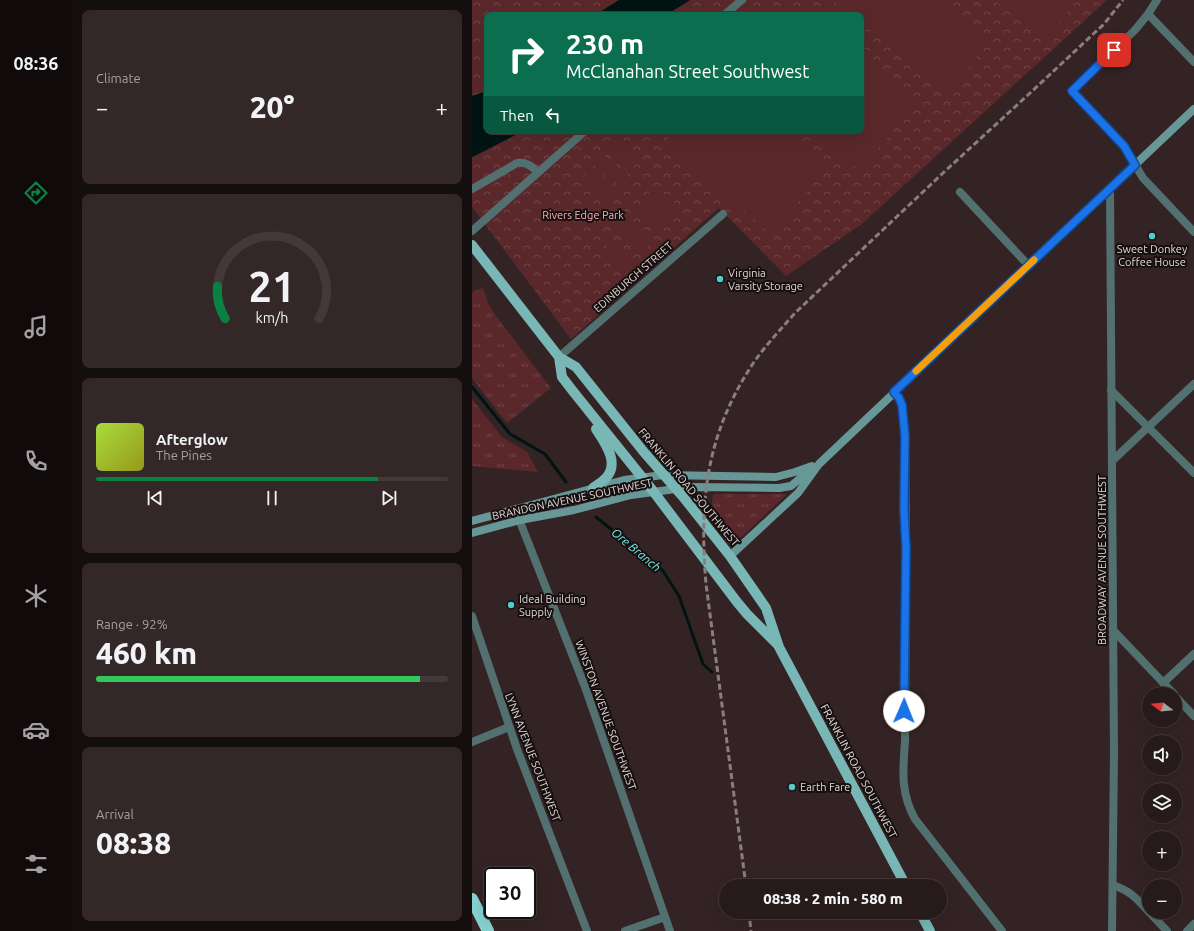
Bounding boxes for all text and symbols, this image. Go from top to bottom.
icon: right [500,28,552,80]
text: 230 m [566,28,644,59]
pin [1097,33,1131,67]
icon: arrive [1103,39,1125,61]
text: 08:36 [13,53,59,73]
text: McClanahan Street Southwest [566,61,809,81]
text: Climate [96,71,141,85]
text: 20° [250,90,294,124]
text: − [96,95,108,120]
text: + [436,95,448,120]
icon: left [542,104,564,126]
text: Then [500,107,534,124]
icon: directions [22,179,50,207]
park label: Rivers Edge Park [542,209,624,221]
marker: Sweet Donkey Coffee House [1147,231,1157,241]
street label: EDINBURGH STREET [591,239,675,315]
place label: Sweet Donkey Coffee House [1117,243,1188,268]
text: 21 [249,263,295,310]
place label: Virginia Varsity Storage [728,267,803,292]
marker: Virginia Varsity Storage [715,274,725,284]
text: km/h [256,310,288,326]
icon: music [22,313,50,341]
street label: FRANKLIN ROAD SOUTHWEST [636,426,742,548]
text: Afterglow [156,431,228,448]
icon: phone [22,447,50,475]
text: The Pines [156,448,212,462]
street label: BROADWAY AVENUE SOUTHWEST [1096,475,1108,645]
street label: BRANDON AVENUE SOUTHWEST [491,476,653,522]
icon: previous [144,487,166,509]
icon: pause [261,487,283,509]
icon: next [378,487,400,509]
water label: Ore Branch [609,525,663,574]
icon: climate [22,582,50,610]
place label: Ideal Building Supply [519,593,586,618]
marker: Ideal Building Supply [506,600,516,610]
text: Range · 92% [96,617,168,631]
text: 460 km [96,636,197,670]
street label: WINSTON AVENUE SOUTHWEST [573,638,639,792]
north arrow [1142,687,1182,727]
map controls [1142,687,1182,919]
position arrow [883,690,925,732]
street label: LYNN AVENUE SOUTHWEST [503,691,563,823]
street label: FRANKLIN ROAD SOUTHWEST [819,702,899,840]
icon: car [22,716,50,744]
button: sound [1142,735,1182,775]
place label: Earth Fare [800,781,850,793]
marker: Earth Fare [787,782,797,792]
button: layers [1142,783,1182,823]
text: Arrival [96,807,134,821]
text: 08:38 [96,826,171,860]
button: + [1142,831,1182,871]
icon: filters [22,850,50,878]
speed limit sign: 30 [484,867,536,919]
button: − [1142,879,1182,919]
text: 08:38 · 2 min · 580 m [763,890,903,907]

